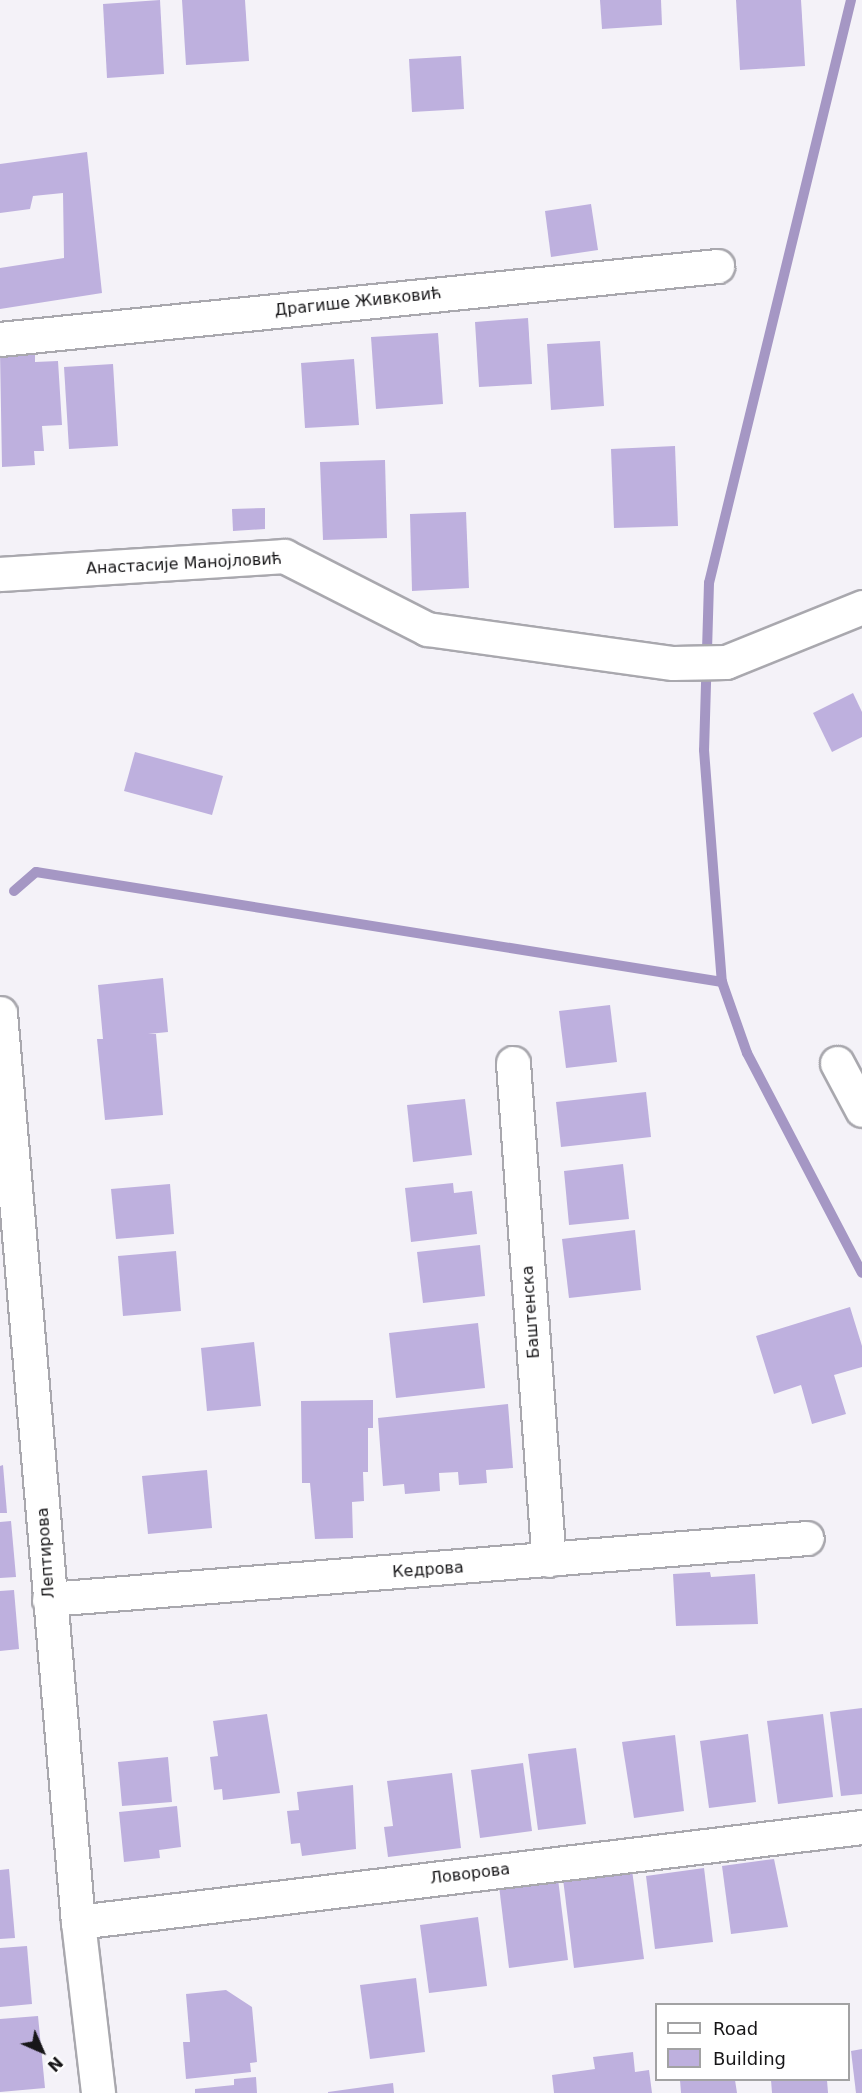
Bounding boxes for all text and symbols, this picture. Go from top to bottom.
street label: Драгише Живковић [274,284,442,320]
street label: Анастасије Манојловић [85,549,283,579]
street label: Баштенска [518,1265,544,1359]
street label: Лептирова [33,1507,59,1599]
street label: Кедрова [392,1558,464,1582]
street label: Ловорова [429,1860,511,1888]
legend [655,2003,850,2081]
text: Road [713,2018,758,2039]
north arrow [12,2021,72,2081]
text: Building [713,2048,786,2069]
text: N [44,2053,67,2076]

